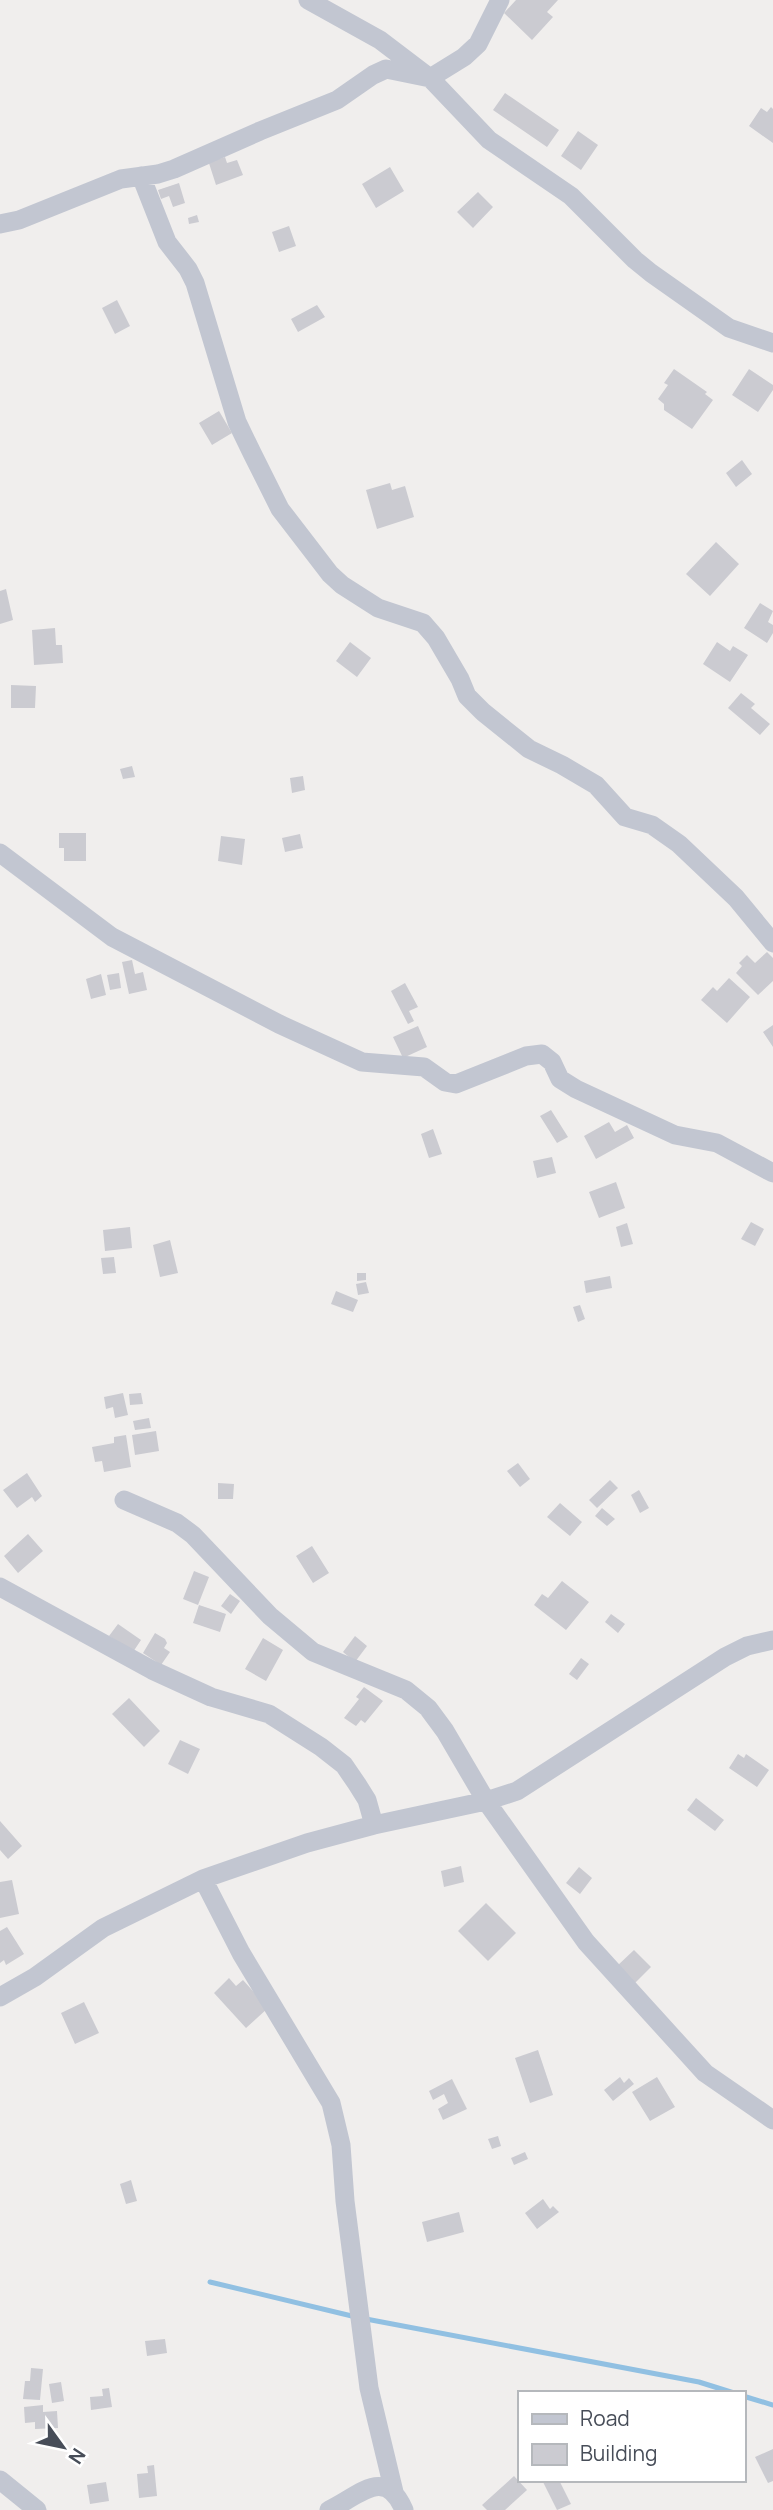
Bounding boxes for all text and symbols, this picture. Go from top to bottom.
legend [518,2391,745,2482]
text: Road [580,2404,630,2432]
north arrow [28,2412,98,2482]
text: Building [580,2439,657,2467]
text: N [63,2443,92,2469]

